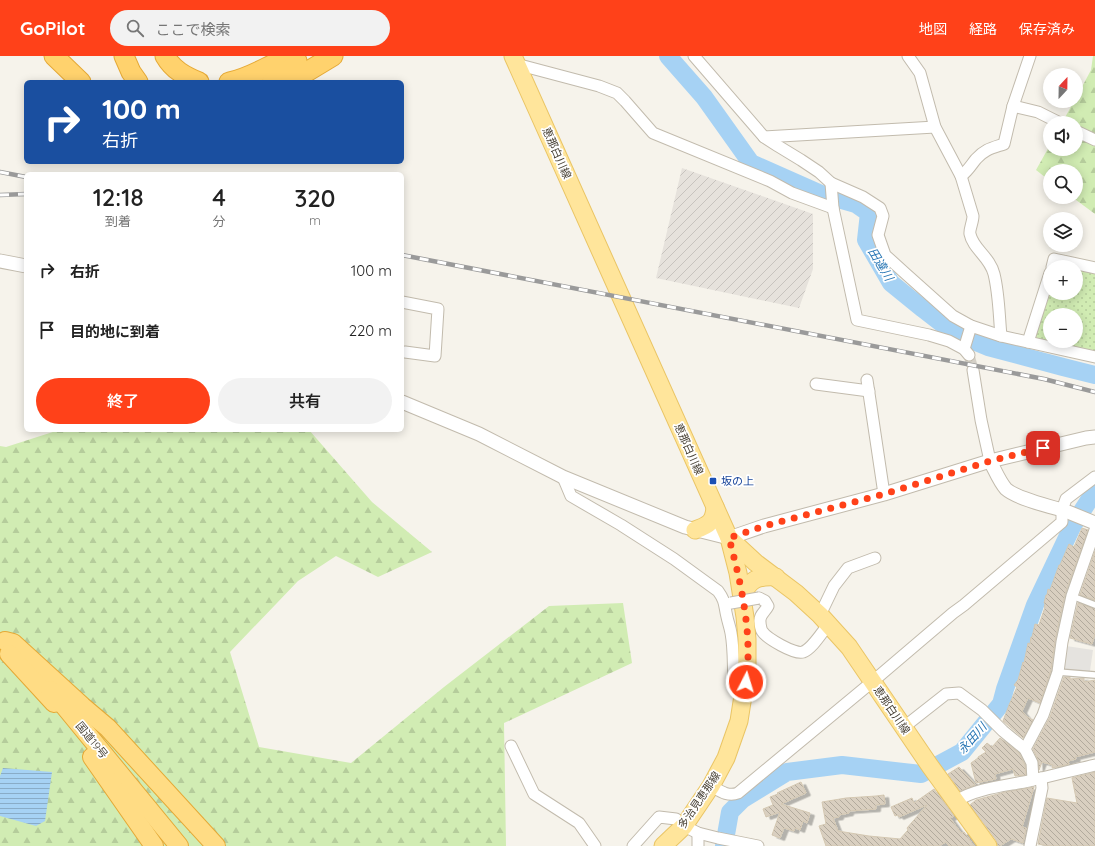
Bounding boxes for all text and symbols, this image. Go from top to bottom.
search box [110,10,390,46]
text: GoPilot [20,16,86,40]
icon: search [124,17,146,39]
text: ここで検索 [156,20,231,39]
text: 地図 [919,20,947,38]
text: 経路 [969,20,997,38]
text: 保存済み [1019,20,1075,38]
north arrow [1043,68,1083,108]
map controls [1043,68,1083,348]
text: 100 m [102,91,181,126]
icon: right [36,96,88,148]
button: sound [1043,116,1083,156]
street label: 恵那白川線 [539,125,575,181]
text: 右折 [102,129,138,152]
button: search [1043,164,1083,204]
text: 12:18 [93,182,144,212]
text: 4 [212,182,226,212]
text: 320 [294,183,335,213]
text: m [309,212,321,228]
button: layers [1043,212,1083,252]
text: 到着 [105,213,131,229]
text: 分 [212,213,225,229]
water label: 田違川 [865,245,898,285]
icon: right [36,259,58,281]
button: + [1043,260,1083,300]
text: 100 m [351,261,392,280]
text: 右折 [70,262,100,281]
button: − [1043,308,1083,348]
icon: arrive [36,319,58,341]
text: 220 m [349,321,392,340]
text: 目的地に到着 [70,322,160,341]
button: 終了 [36,378,210,424]
button: 共有 [218,378,392,424]
street label: 恵那白川線 [671,421,707,477]
pin [1026,431,1060,465]
icon: arrive [1032,437,1054,459]
place label: 坂の上 [721,474,754,488]
marker: 坂の上 [708,476,718,486]
position arrow [725,661,767,703]
street label: 恵那白川線 [871,683,913,737]
water label: 永田川 [954,718,991,756]
street label: 国道19号 [73,719,111,761]
street label: 多治見恵那線 [675,769,723,831]

